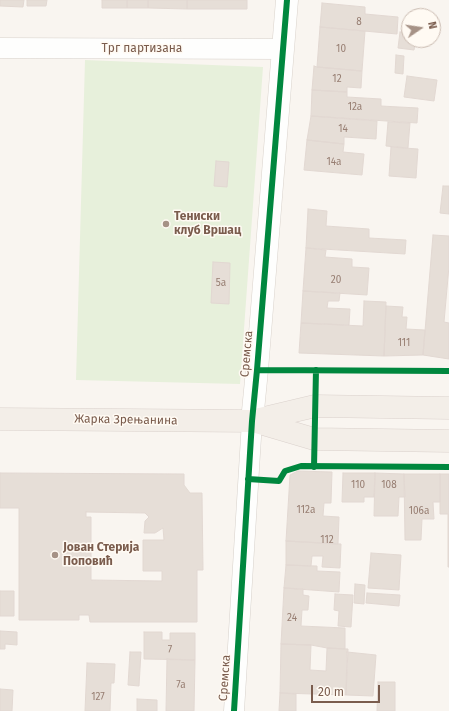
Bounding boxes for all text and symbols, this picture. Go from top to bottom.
north arrow [401,8,441,48]
house number: 8 [356,16,362,28]
text: N [425,20,439,30]
street label: Трг партизана [102,42,182,56]
house number: 10 [336,43,346,55]
house number: 12 [332,73,342,85]
house number: 12a [348,101,362,113]
house number: 14 [338,123,348,135]
house number: 14a [326,156,342,168]
place label: Тениски клуб Вршац [174,210,241,238]
marker: Тениски клуб Вршац [161,219,171,229]
house number: 20 [331,274,341,286]
house number: 5a [216,277,226,289]
street label: Сремска [238,330,256,378]
house number: 111 [398,337,410,349]
street label: Жарка Зрењанина [74,412,178,428]
house number: 110 [351,479,365,491]
house number: 108 [381,479,397,491]
house number: 112a [297,504,315,516]
house number: 106a [409,505,429,517]
house number: 112 [320,534,334,546]
place label: Јован Стерија Поповић [63,541,139,569]
marker: Јован Стерија Поповић [50,550,60,560]
house number: 24 [287,612,297,624]
house number: 7 [168,644,172,656]
street label: Сремска [216,654,234,702]
scale bar [313,677,382,703]
house number: 7a [176,679,186,691]
text: 20 m [318,685,344,699]
house number: 127 [91,691,105,703]

